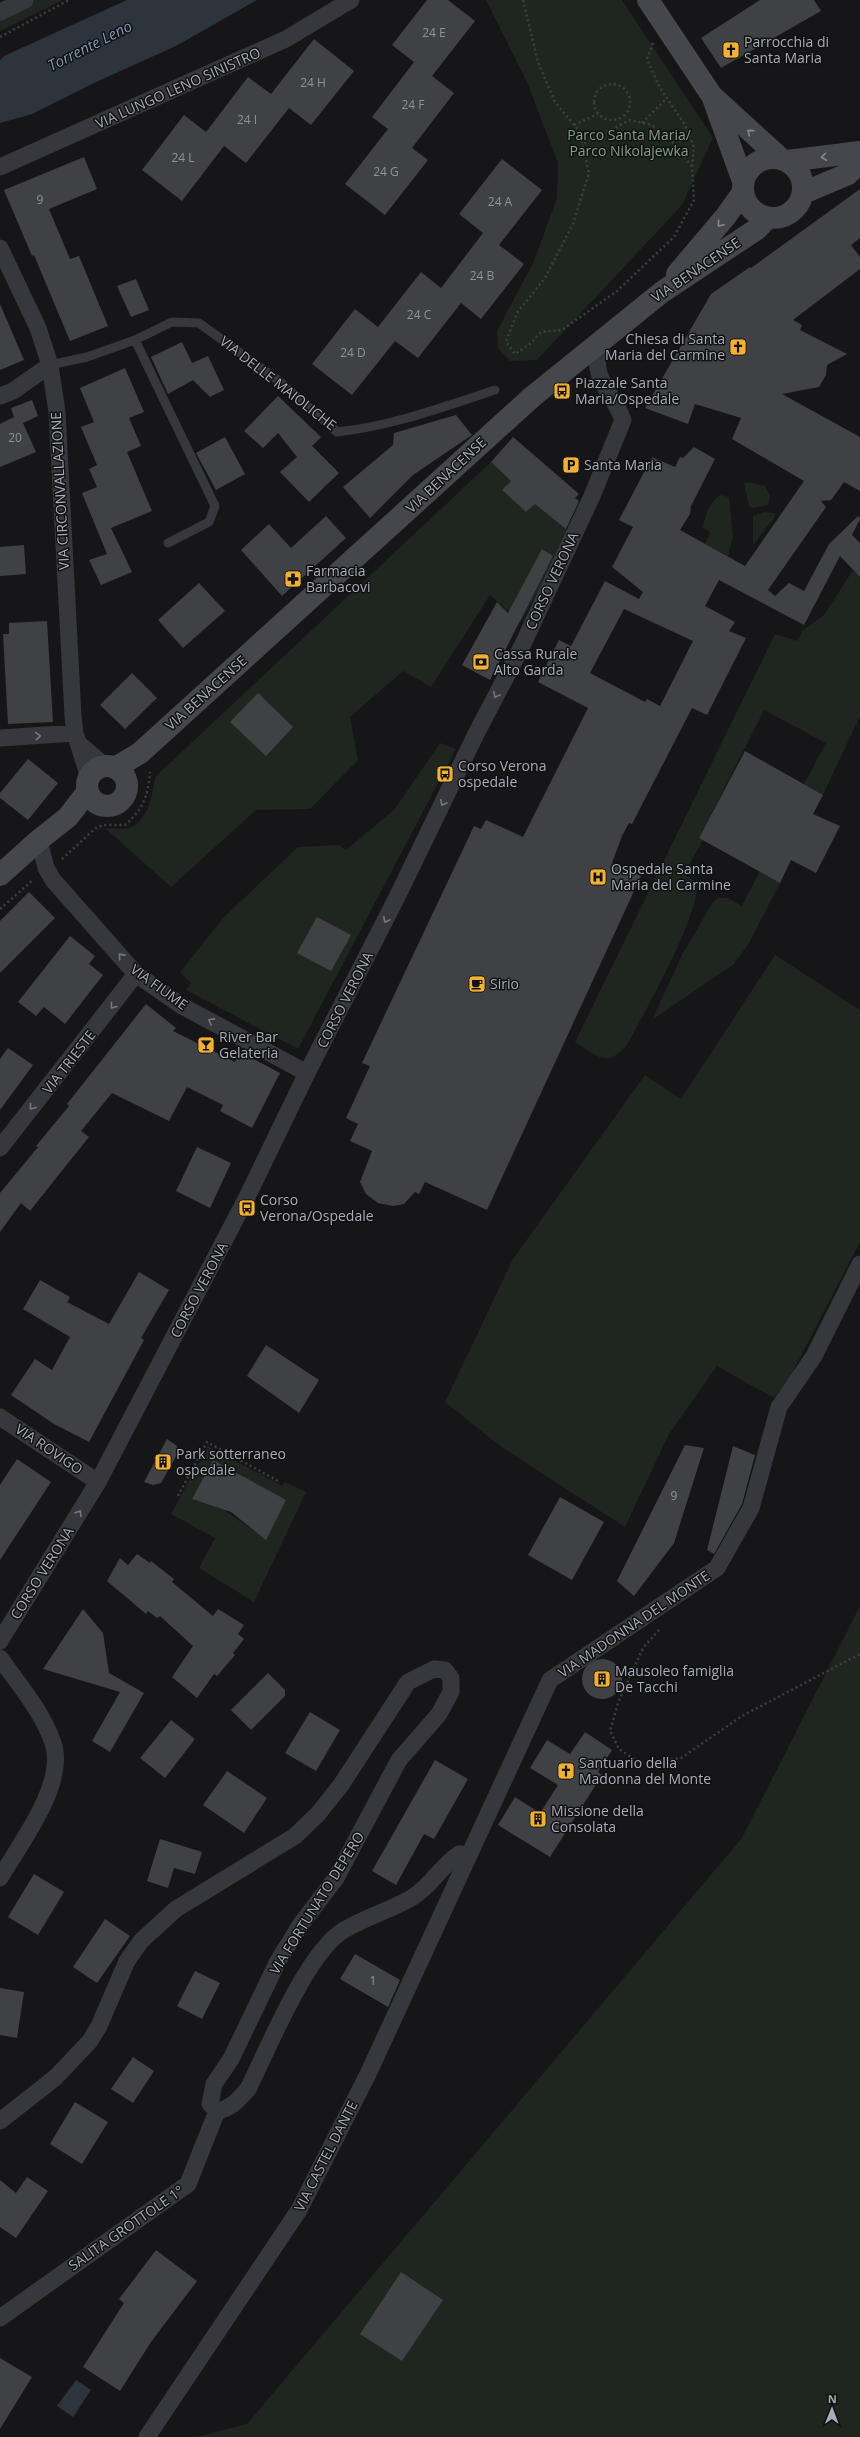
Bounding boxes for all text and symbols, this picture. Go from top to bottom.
water label: Torrente Leno [44,15,135,75]
house number: 24 E [422,24,446,41]
place label: Parrocchia di Santa Maria [744,32,829,67]
church icon: Parrocchia di Santa Maria [721,40,741,60]
street label: VIA LUNGO LENO SINISTRO [92,42,263,133]
house number: 24 H [300,74,326,91]
house number: 24 F [401,96,425,113]
house number: 24 I [237,111,257,128]
park label: Parco Santa Maria/ Parco Nikolajewka [567,125,691,160]
one-way arrow [748,130,755,137]
house number: 24 L [171,149,195,166]
one-way arrow [821,152,827,161]
house number: 24 G [373,163,399,180]
house number: 9 [37,191,44,208]
house number: 24 A [488,193,513,210]
one-way arrow [717,219,724,226]
street label: VIA BENACENSE [647,233,744,306]
house number: 24 B [470,267,495,284]
house number: 24 C [407,306,432,323]
place label: Chiesa di Santa Maria del Carmine [605,329,725,364]
street label: VIA DELLE MAIOLICHE [216,331,341,434]
church icon: Chiesa di Santa Maria del Carmine [728,337,748,357]
house number: 24 D [340,344,366,361]
place label: Piazzale Santa Maria/Ospedale [575,373,679,408]
bus stop icon: Piazzale Santa Maria/Ospedale [552,381,572,401]
street label: VIA CIRCONVALLAZIONE [46,412,73,571]
house number: 20 [8,429,22,446]
street label: VIA BENACENSE [401,432,490,517]
parking icon: Santa Maria [561,455,581,475]
place label: Santa Maria [584,455,662,474]
street label: CORSO VERONA [521,529,583,633]
place label: Farmacia Barbacovi [306,561,371,596]
pharmacy icon: Farmacia Barbacovi [283,569,303,589]
place label: Cassa Rurale Alto Garda [494,644,578,679]
street label: VIA BENACENSE [161,651,251,734]
bank icon: Cassa Rurale Alto Garda [471,652,491,672]
one-way arrow [493,691,501,698]
one-way arrow [35,731,41,740]
place label: Corso Verona ospedale [458,756,546,791]
bus stop icon: Corso Verona ospedale [435,764,455,784]
one-way arrow [440,799,448,806]
place label: Ospedale Santa Maria del Carmine [611,859,731,894]
hospital icon: Ospedale Santa Maria del Carmine [588,867,608,887]
one-way arrow [383,915,391,923]
street label: CORSO VERONA [312,948,377,1051]
one-way arrow [118,954,125,961]
street label: VIA FIUME [127,959,192,1014]
cafe icon: Sirio [467,974,487,994]
place label: Sirio [490,974,519,993]
one-way arrow [111,1001,118,1008]
one-way arrow [208,1018,215,1026]
street label: VIA TRIESTE [38,1026,99,1097]
place label: River Bar Gelateria [219,1027,278,1062]
bar icon: River Bar Gelateria [196,1035,216,1055]
one-way arrow [30,1103,37,1110]
place label: Corso Verona/Ospedale [260,1190,374,1225]
bus stop icon: Corso Verona/Ospedale [237,1198,257,1218]
street label: CORSO VERONA [165,1239,232,1341]
street label: VIA ROVIGO [12,1419,87,1478]
place label: Park sotterraneo ospedale [176,1444,286,1479]
building icon: Park sotterraneo ospedale [153,1452,173,1472]
house number: 9 [671,1487,678,1504]
one-way arrow [74,1510,82,1517]
street label: CORSO VERONA [6,1523,78,1623]
street label: VIA MADONNA DEL MONTE [554,1566,713,1682]
place label: Mausoleo famiglia De Tacchi [615,1661,734,1696]
building icon: Mausoleo famiglia De Tacchi [592,1669,612,1689]
place label: Santuario della Madonna del Monte [579,1753,711,1788]
church icon: Santuario della Madonna del Monte [556,1761,576,1781]
place label: Missione della Consolata [551,1801,644,1836]
building icon: Missione della Consolata [528,1809,548,1829]
street label: VIA FORTUNATO DEPERO [265,1828,368,1978]
house number: 1 [370,1972,376,1989]
street label: VIA CASTEL DANTE [289,2097,362,2214]
street label: SALITA GROTTOLE 1° [64,2181,187,2275]
north arrow [812,2389,852,2429]
text: N [828,2391,837,2406]

